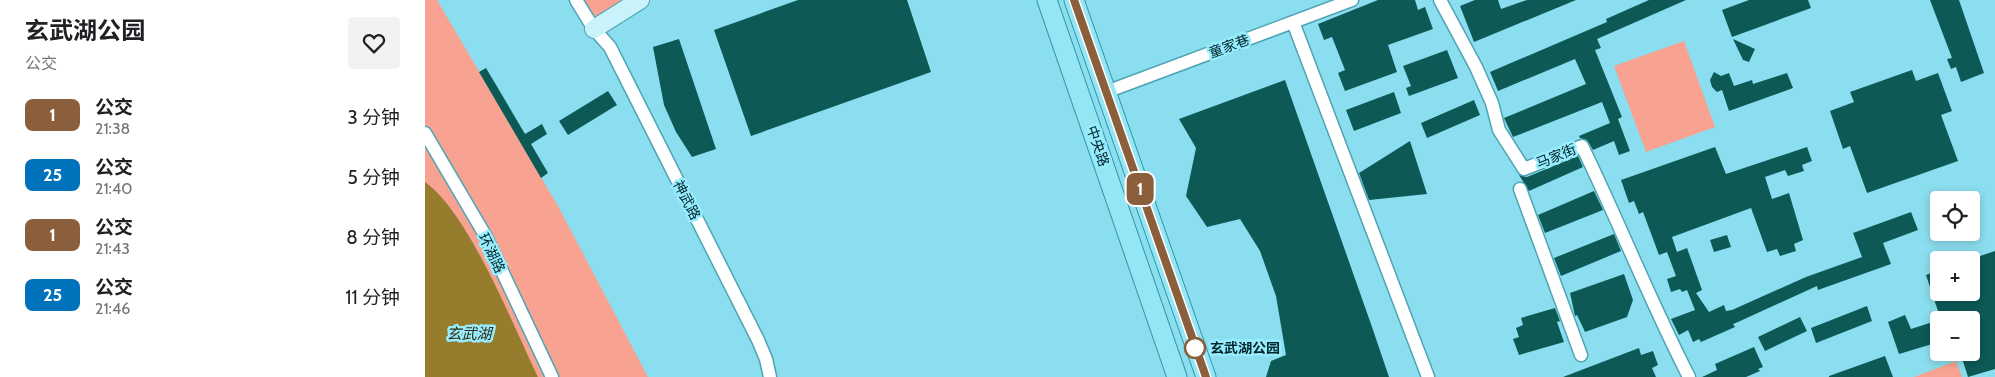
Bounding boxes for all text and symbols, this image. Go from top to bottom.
text: 玄武湖公园 [25,16,145,45]
button: heart [348,17,400,69]
street label: 童家巷 [1206,30,1252,62]
text: 公交 [25,54,57,73]
text: 公交 [95,96,133,119]
text: 1 [49,104,56,126]
text: 3 分钟 [347,106,400,129]
text: 21:38 [95,119,130,138]
street label: 中央路 [1083,123,1113,169]
street label: 马家街 [1533,140,1579,172]
text: 公交 [95,156,133,179]
text: 25 [43,164,62,186]
text: 5 分钟 [347,166,400,189]
line badge: 1 [1124,173,1156,205]
street label: 神武路 [669,177,705,223]
text: 1 [1137,178,1143,200]
text: 21:40 [95,179,132,198]
map controls [1930,191,1980,361]
button: locate [1930,191,1980,241]
text: 公交 [95,216,133,239]
text: 1 [49,224,56,246]
text: 8 分钟 [346,226,400,249]
street label: 环湖路 [475,230,509,276]
text: 21:43 [95,239,130,258]
button: + [1930,251,1980,301]
text: 公交 [95,276,133,299]
text: 25 [43,284,62,306]
text: 11 分钟 [345,286,400,309]
text: 21:46 [95,299,130,318]
button: − [1930,311,1980,361]
water label: 玄武湖 [446,325,493,343]
marker: 玄武湖公园 [1184,337,1206,359]
place label: 玄武湖公园 [1210,339,1280,357]

